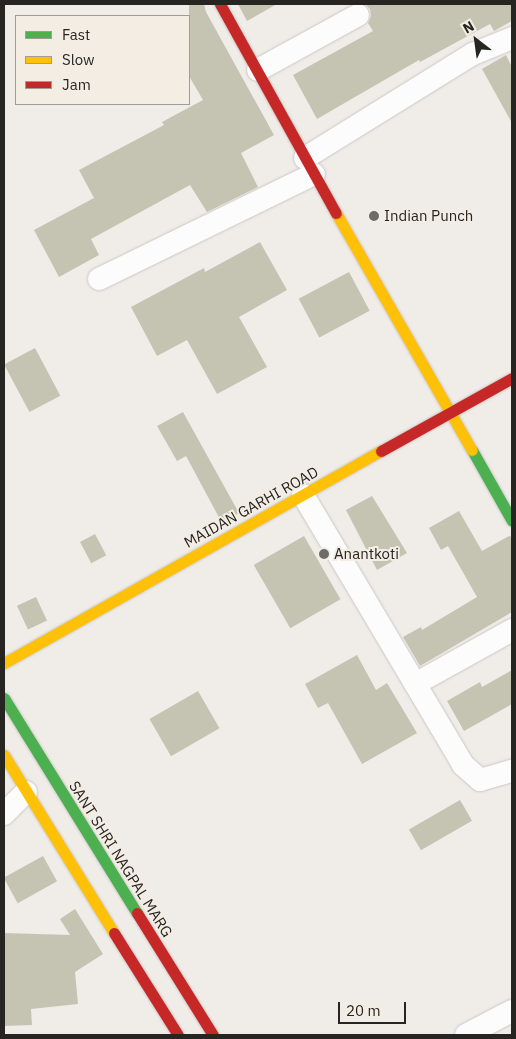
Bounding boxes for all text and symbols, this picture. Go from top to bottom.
legend [15,15,190,105]
north arrow [451,15,501,65]
text: N [460,17,477,37]
text: Fast [62,25,90,44]
text: Slow [62,50,95,69]
text: Jam [62,75,91,94]
place label: Indian Punch [384,207,473,225]
marker: Indian Punch [368,210,380,222]
street label: MAIDAN GARHI ROAD [181,463,321,551]
place label: Anantkoti [334,545,399,563]
marker: Anantkoti [318,548,330,560]
street label: SANT SHRI NAGPAL MARG [65,778,177,940]
scale bar [341,992,408,1024]
text: 20 m [346,1001,381,1020]

